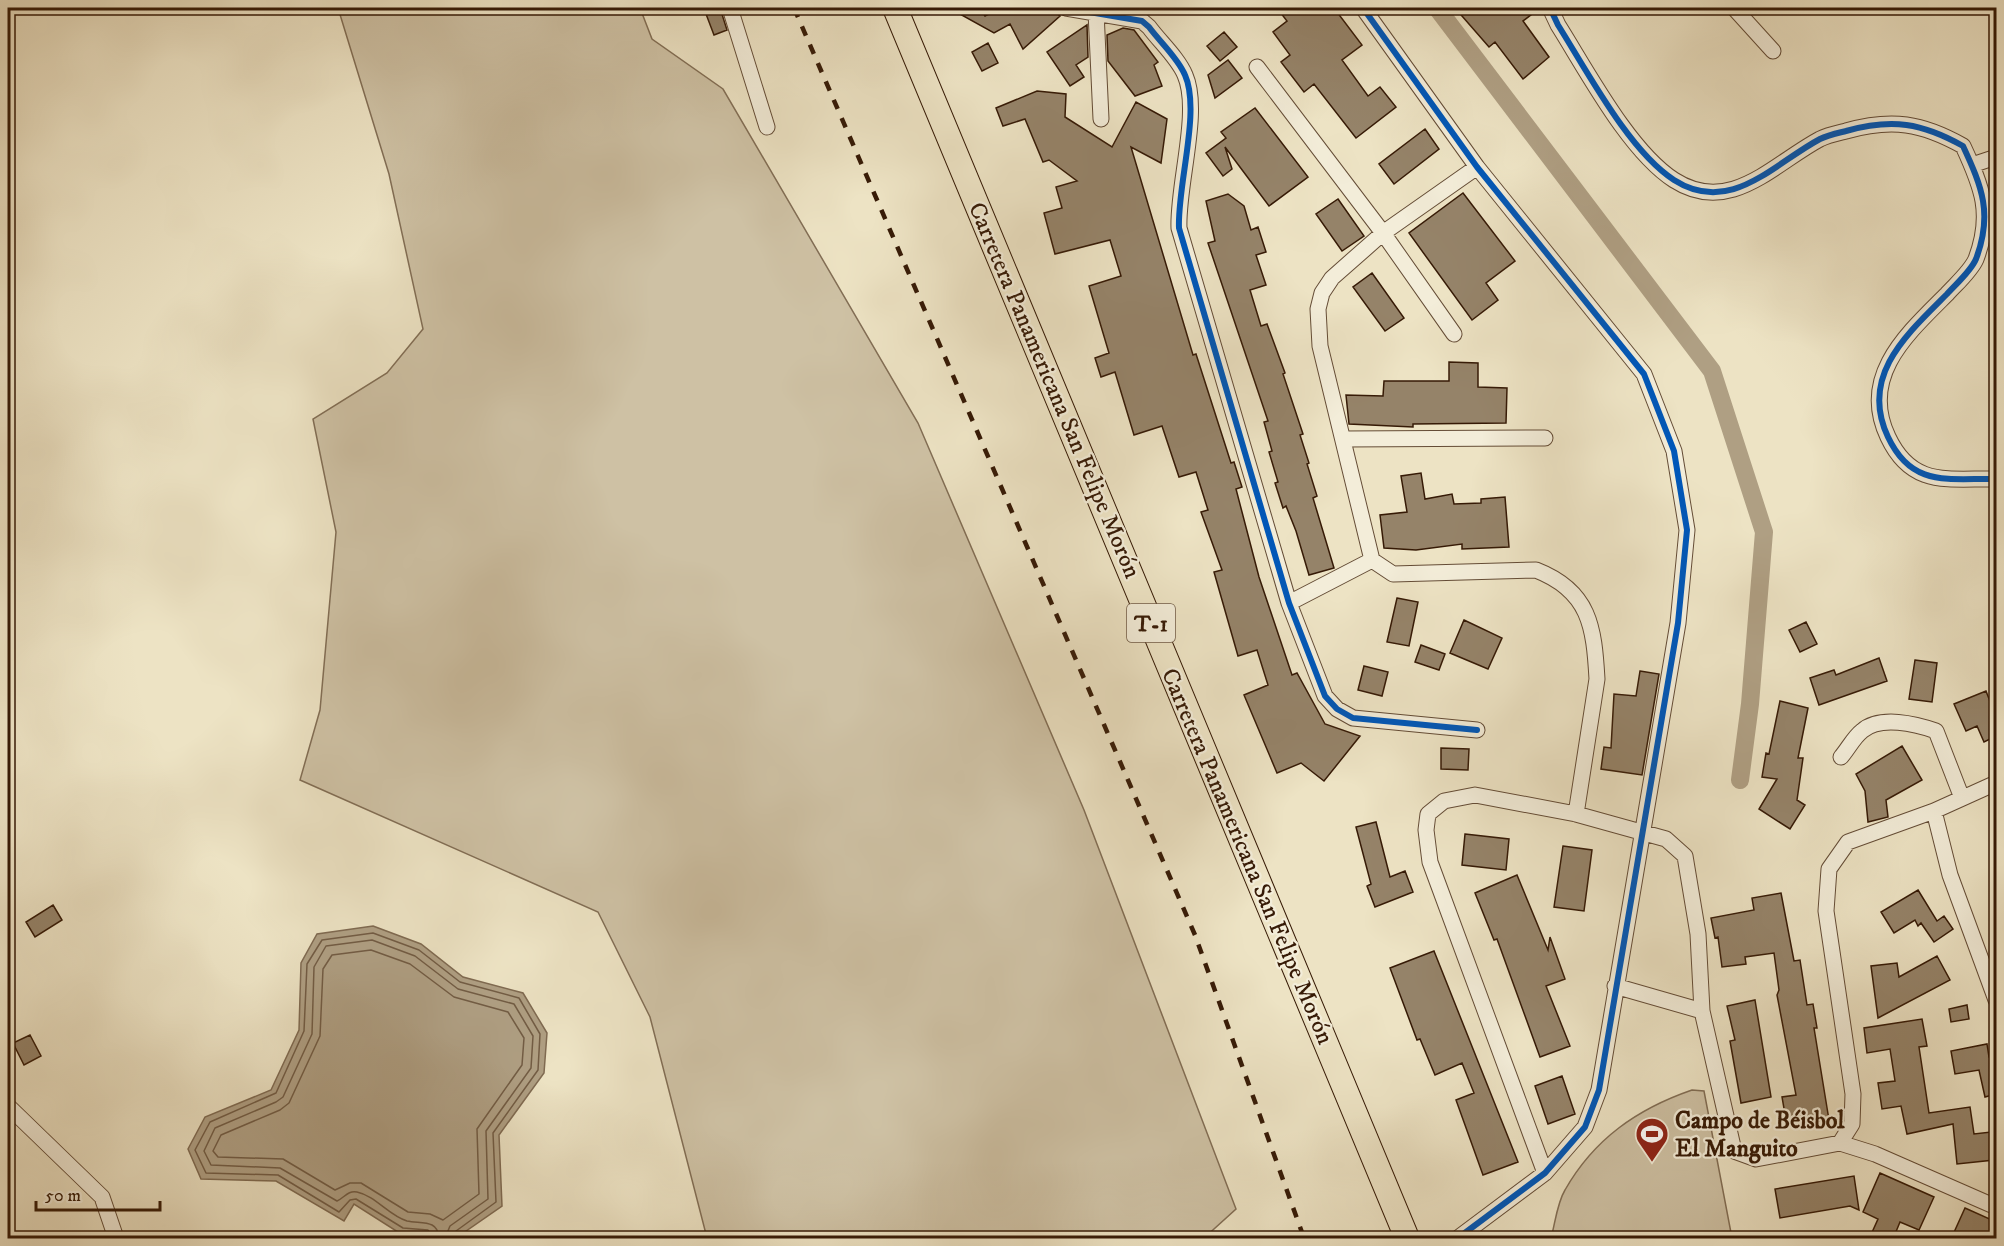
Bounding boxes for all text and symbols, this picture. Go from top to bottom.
street label: Carretera Panamericana San Felipe Morón [961,198,1147,583]
road number: T-1 [1127,604,1175,642]
street label: Carretera Panamericana San Felipe Morón [1154,664,1340,1049]
place label: Campo de Béisbol El Manguito [1675,1106,1845,1164]
sports icon: Campo de Béisbol El Manguito [1634,1116,1670,1163]
scale bar [36,1174,160,1212]
text: 50 m [45,1185,81,1207]

